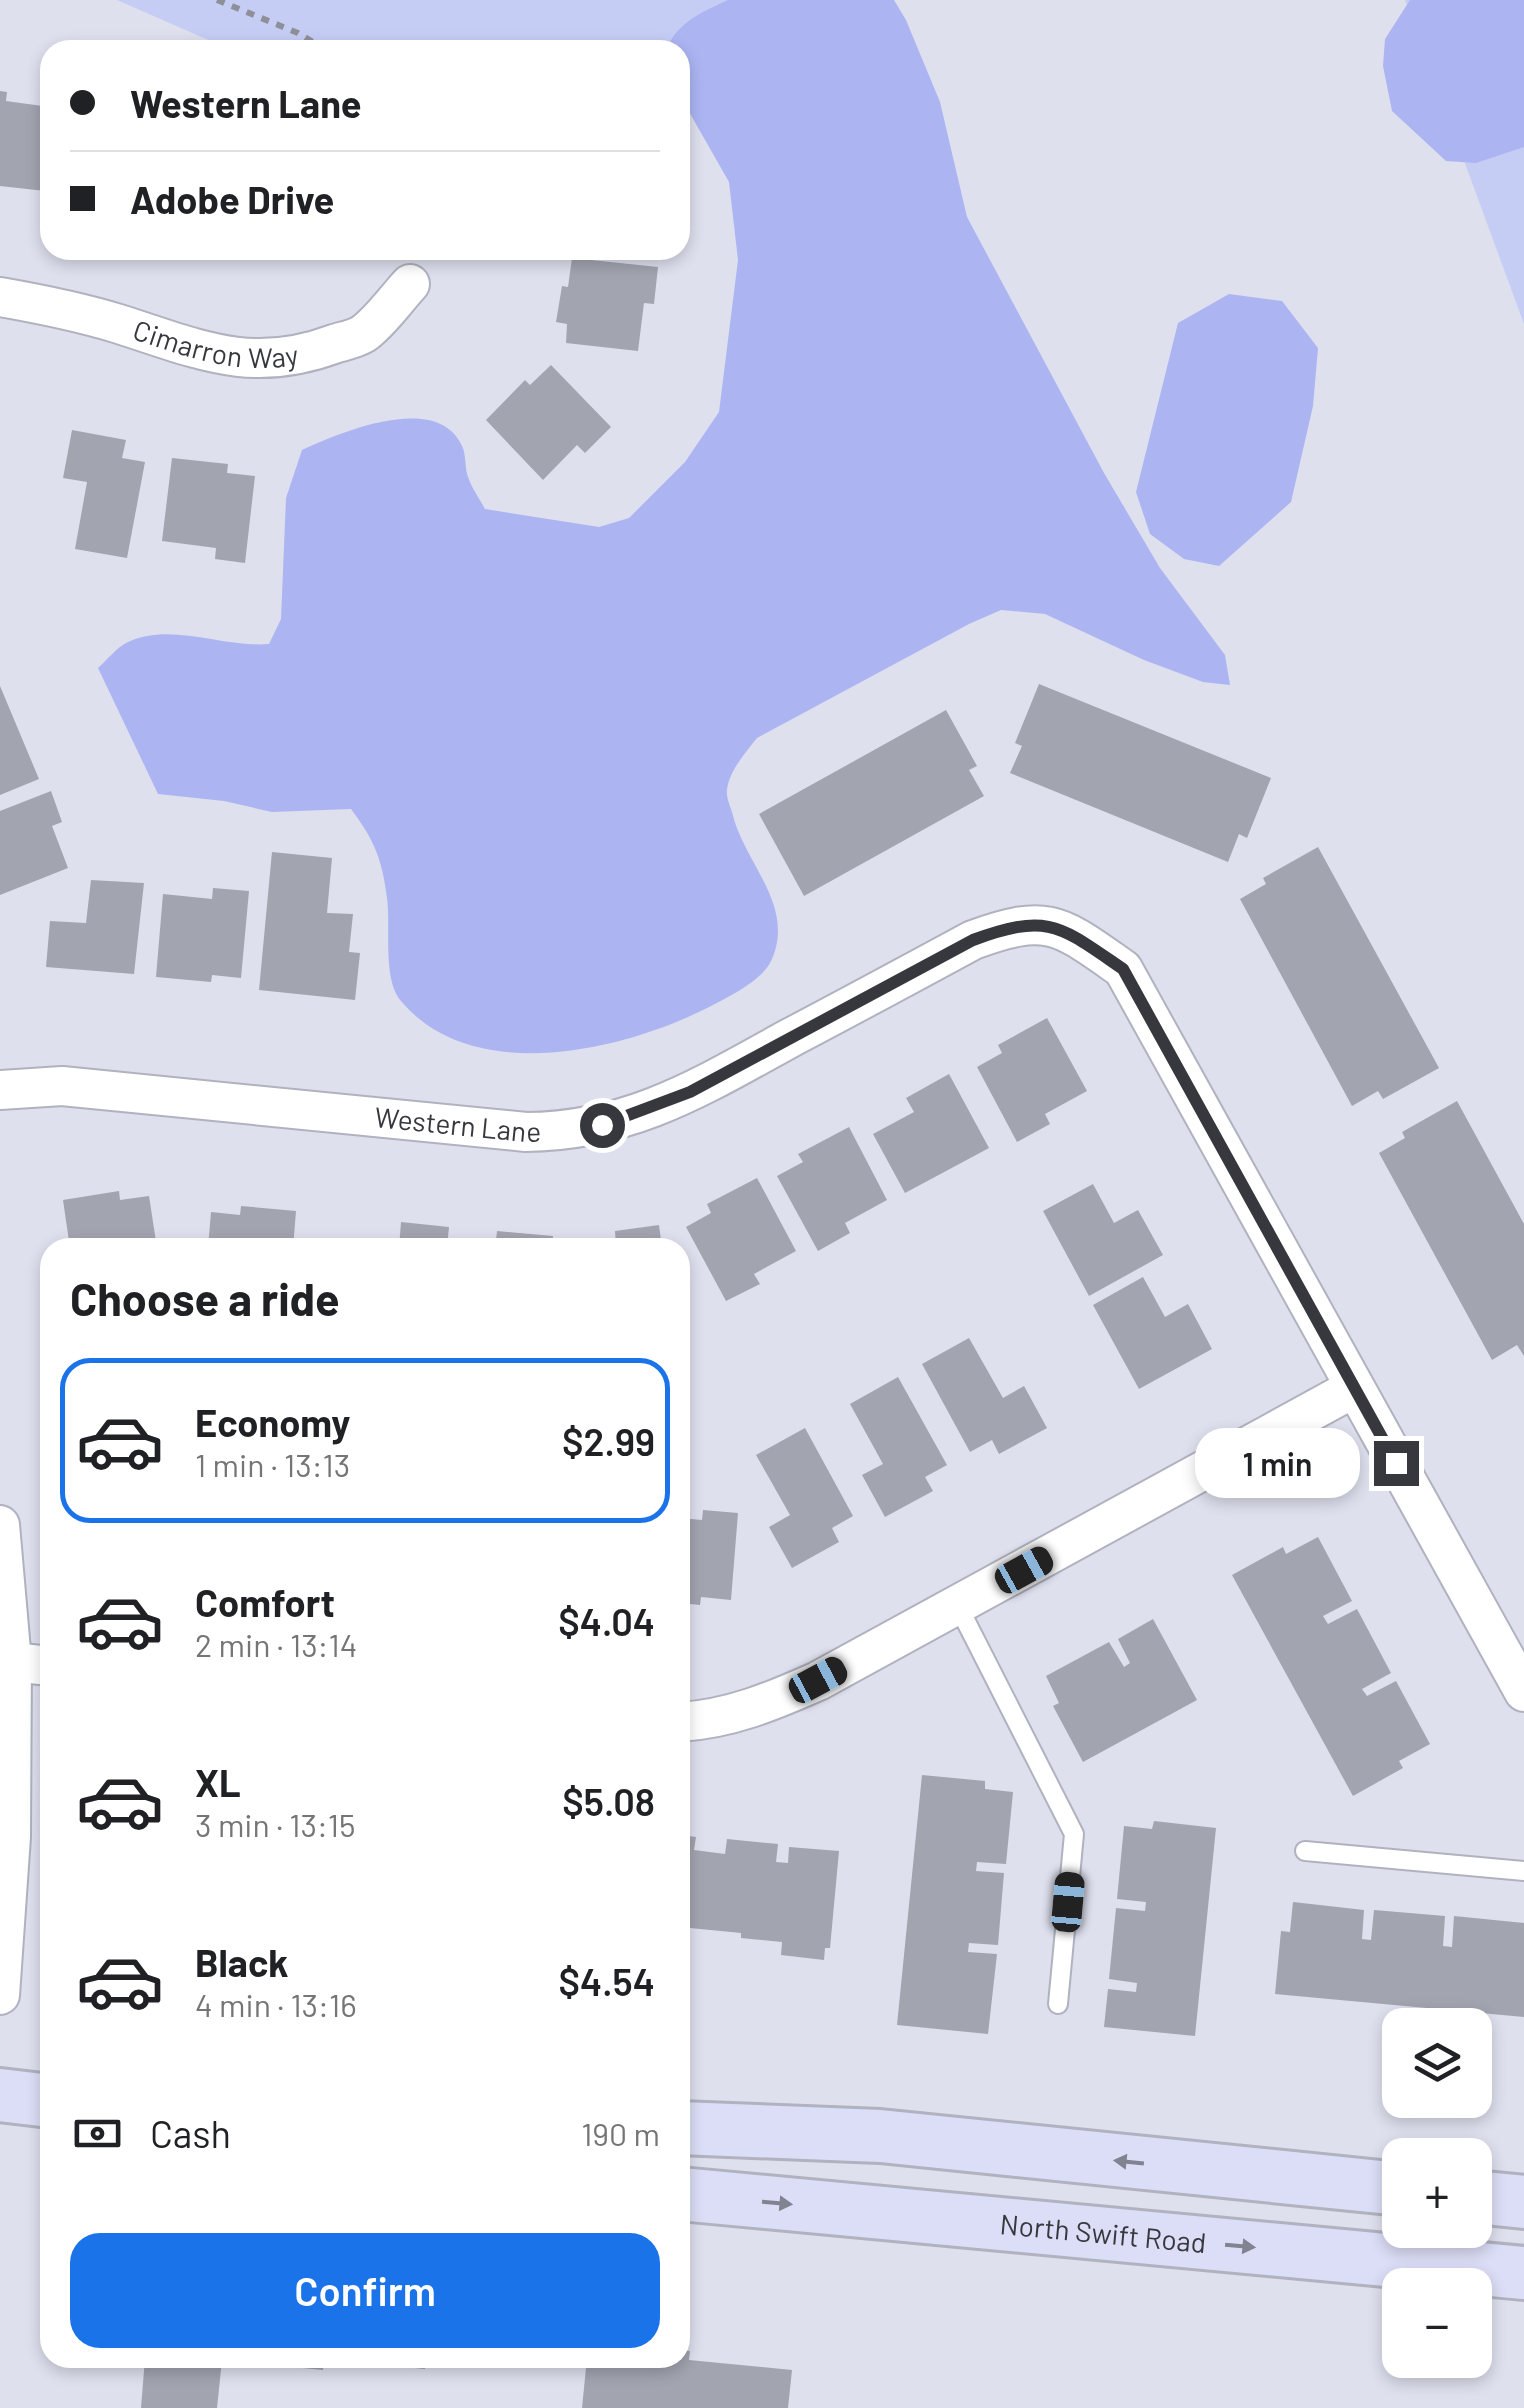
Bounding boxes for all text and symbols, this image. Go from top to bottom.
text: Western Lane [130,80,362,126]
text: Adobe Drive [130,176,334,222]
street label: Cimarron Way [129,312,301,374]
street label: Western Lane [373,1099,542,1148]
route start [580,1103,625,1148]
text: Choose a ride [70,1271,340,1325]
icon: car [75,1396,165,1486]
text: Economy [195,1399,350,1445]
text: $2.99 [562,1418,655,1464]
callout: 1 min [1196,1428,1361,1498]
route end [1374,1441,1419,1486]
text: 1 min [1243,1444,1312,1482]
text: 1 min · 13:13 [195,1445,350,1483]
car [990,1542,1058,1598]
icon: car [75,1576,165,1666]
text: Comfort [195,1579,335,1625]
text: $4.04 [558,1598,655,1644]
text: 2 min · 13:14 [195,1625,357,1663]
car [784,1653,852,1707]
icon: car [75,1756,165,1846]
text: XL [195,1759,241,1805]
text: $5.08 [562,1778,655,1824]
text: 3 min · 13:15 [195,1805,355,1843]
car [1050,1871,1086,1933]
icon: car [75,1936,165,2026]
text: Black [195,1939,289,1985]
text: $4.54 [558,1958,655,2004]
text: 4 min · 13:16 [195,1985,357,2023]
map controls [1382,2008,1492,2378]
button: layers [1382,2008,1492,2118]
icon: cash [70,2106,125,2161]
text: Cash [150,2110,231,2156]
text: 190 m [581,2114,660,2152]
button: + [1382,2138,1492,2248]
one-way arrow [1112,2153,1144,2169]
one-way arrow [762,2196,793,2212]
street label: North Swift Road [999,2206,1208,2259]
button: Confirm [70,2233,660,2348]
one-way arrow [1225,2239,1256,2255]
button: − [1382,2268,1492,2378]

